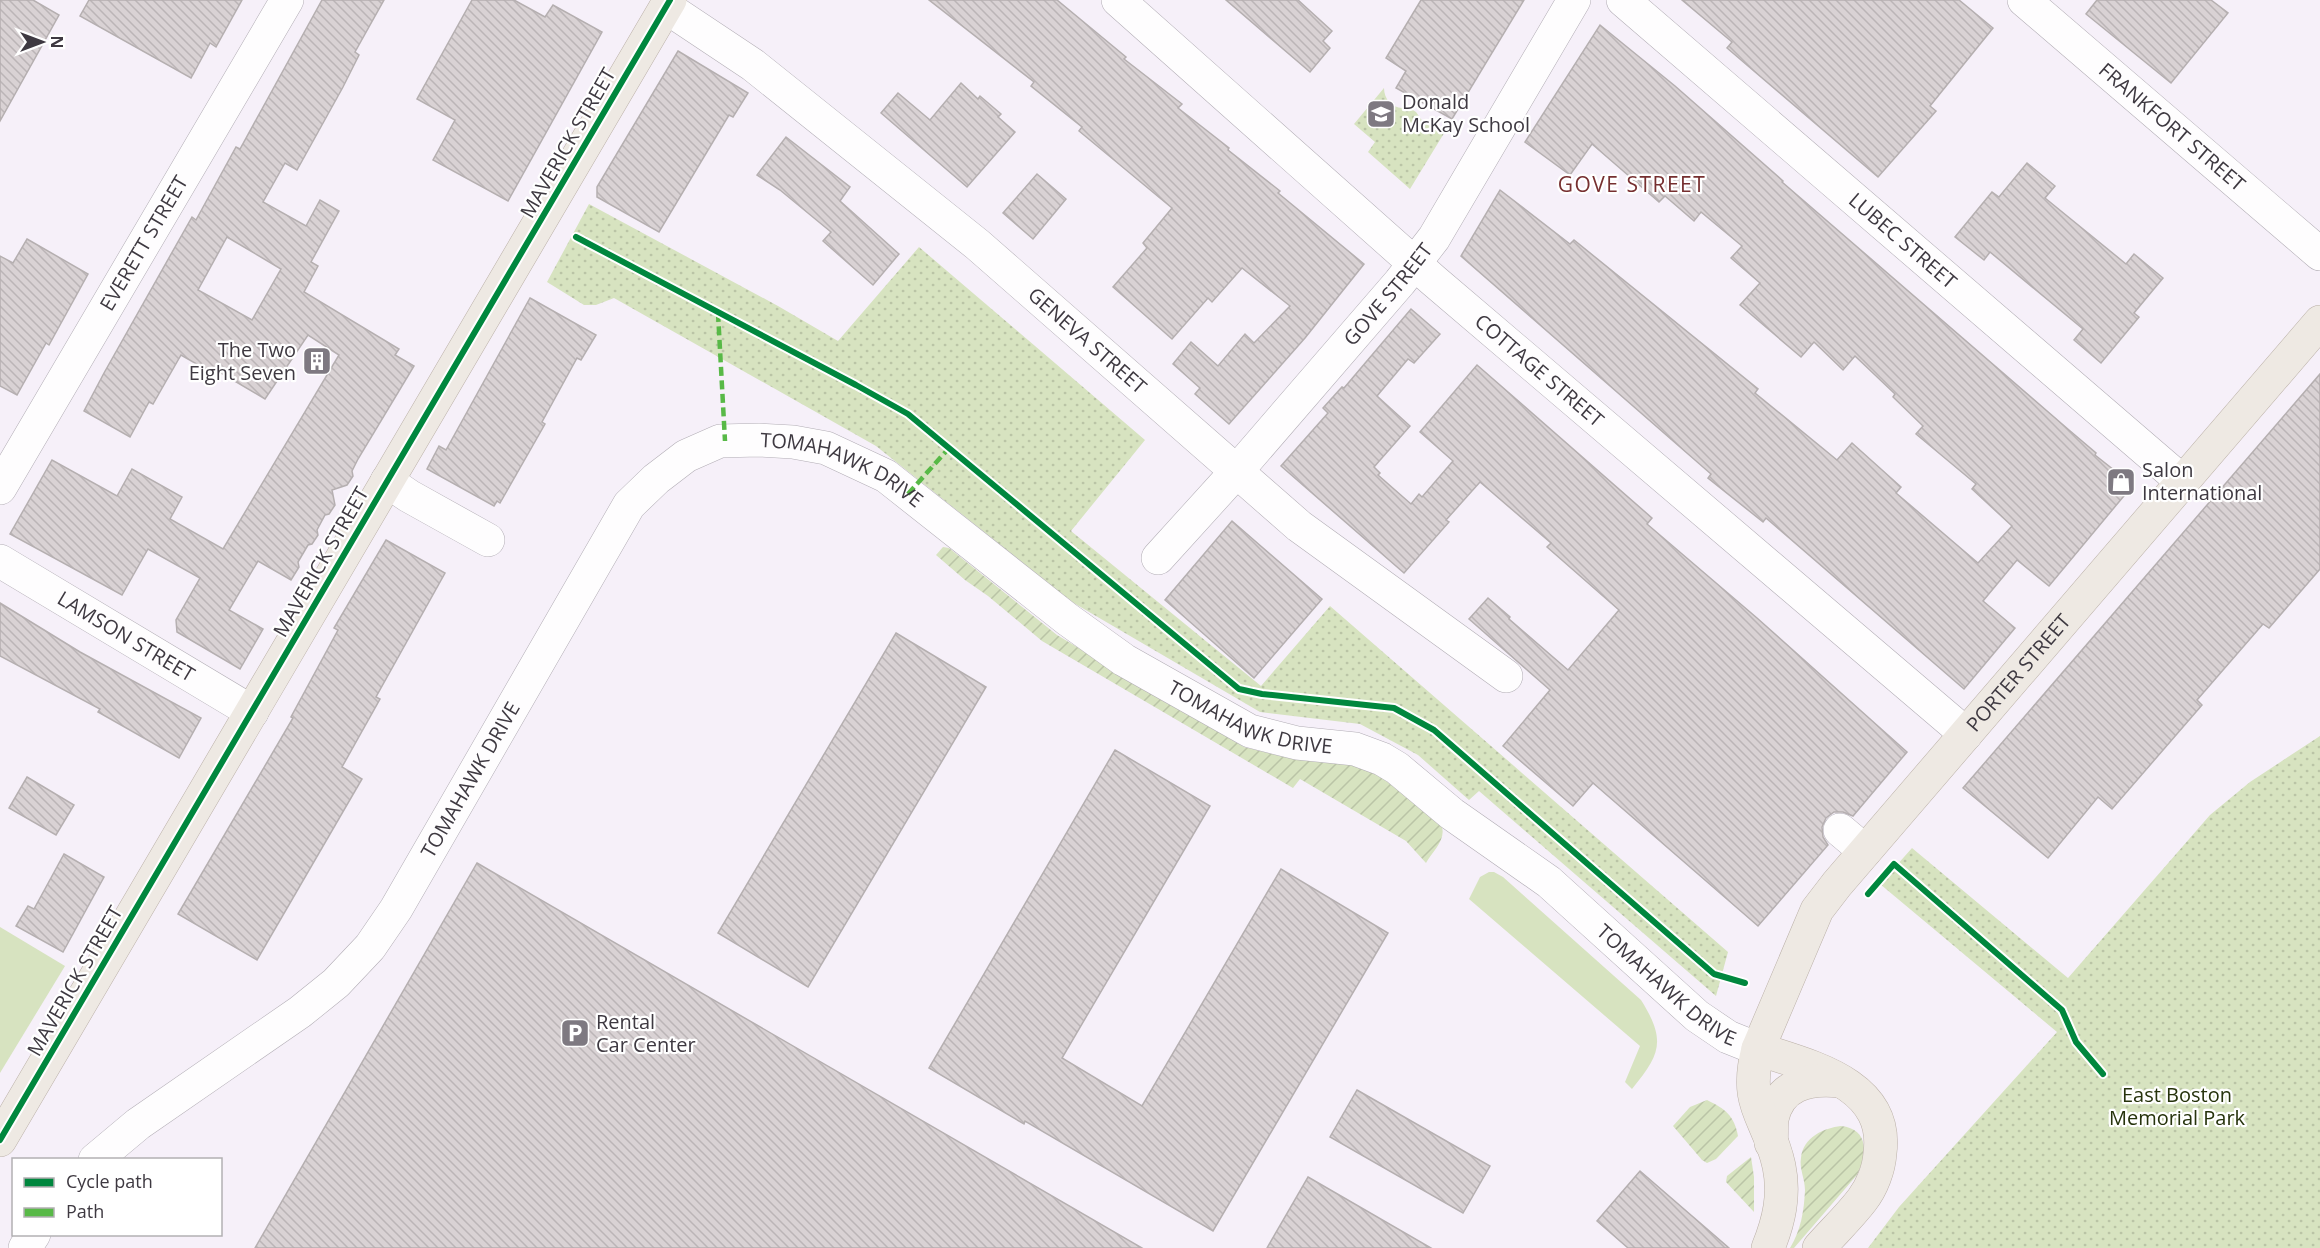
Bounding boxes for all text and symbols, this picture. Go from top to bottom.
north arrow [12,12,72,72]
text: N [46,35,68,49]
street label: FRANKFORT STREET [2093,56,2251,197]
street label: MAVERICK STREET [514,63,622,223]
place label: Donald McKay School [1402,88,1530,138]
school or university icon: Donald McKay School [1365,98,1397,130]
street label: EVERETT STREET [93,170,194,316]
district label: GOVE STREET [1558,170,1706,198]
street label: LUBEC STREET [1843,186,1963,294]
street label: GOVE STREET [1337,237,1438,351]
street label: GENEVA STREET [1023,281,1153,400]
street label: COTTAGE STREET [1469,308,1610,433]
place label: The Two Eight Seven [189,336,296,386]
building icon: The Two Eight Seven [301,345,333,377]
street label: TOMAHAWK DRIVE [760,426,929,513]
place label: Salon International [2142,456,2262,506]
shop icon: Salon International [2105,466,2137,498]
street label: MAVERICK STREET [267,482,375,642]
street label: LAMSON STREET [53,585,200,688]
street label: PORTER STREET [1960,608,2076,737]
street label: TOMAHAWK DRIVE [1163,674,1334,760]
street label: TOMAHAWK DRIVE [414,697,526,863]
street label: MAVERICK STREET [21,901,129,1061]
street label: TOMAHAWK DRIVE [1591,918,1740,1052]
place label: Rental Car Center [596,1008,696,1058]
parking icon: Rental Car Center [559,1017,591,1049]
park label: East Boston Memorial Park [2109,1081,2246,1131]
legend [12,1158,222,1236]
text: Cycle path [66,1169,153,1193]
text: Path [66,1199,104,1223]

